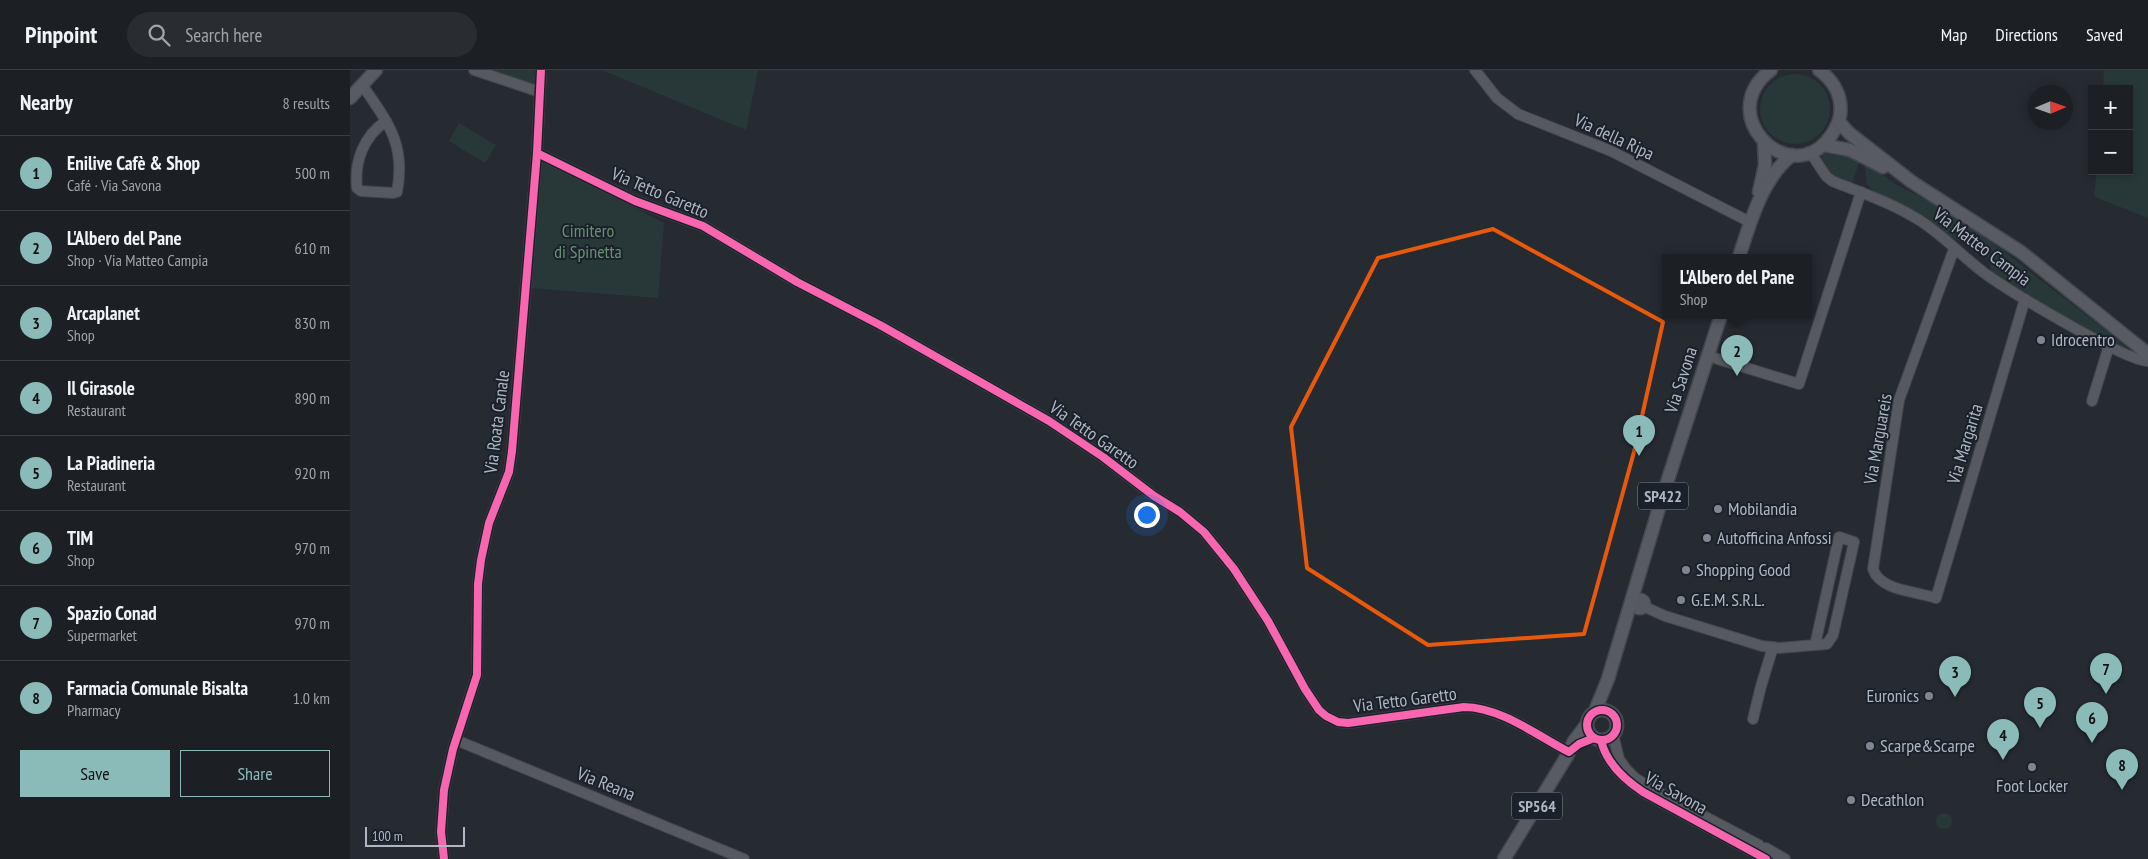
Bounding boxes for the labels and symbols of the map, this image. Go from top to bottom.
north arrow [2028,85,2073,130]
street label: Via della Ripa [1570,108,1658,165]
street label: Via Tetto Garetto [607,161,713,223]
street label: Via Matteo Campia [1928,202,2036,291]
park label: Cimitero di Spinetta [554,219,622,263]
place label: Idrocentro [2051,328,2115,351]
marker: Idrocentro [2035,334,2047,346]
pin: 2 [1721,335,1753,376]
street label: Via Savona [1659,344,1702,417]
street label: Via Roata Canale [479,369,514,476]
street label: Via Marguareis [1858,392,1897,487]
street label: Via Tetto Garetto [1044,395,1144,474]
street label: Via Margarita [1941,401,1988,488]
pin: 1 [1623,415,1655,456]
road number: SP422 [1638,482,1688,510]
place label: Mobilandia [1728,497,1797,520]
your location [1134,502,1160,528]
marker: Mobilandia [1712,503,1724,515]
place label: Autofficina Anfossi [1717,526,1832,549]
marker: Autofficina Anfossi [1701,532,1713,544]
place label: Shopping Good [1696,558,1791,581]
marker: Shopping Good [1680,564,1692,576]
place label: G.E.M. S.R.L. [1691,588,1765,611]
marker: G.E.M. S.R.L. [1675,594,1687,606]
pin: 7 [2090,653,2122,694]
pin: 3 [1939,656,1971,697]
street label: Via Tetto Garetto [1351,682,1458,717]
place label: Euronics [1866,684,1919,707]
pin: 5 [2024,687,2056,728]
marker: Euronics [1923,690,1935,702]
pin: 6 [2076,702,2108,743]
pin: 4 [1987,719,2019,760]
place label: Scarpe&Scarpe [1880,734,1975,757]
marker: Scarpe&Scarpe [1864,740,1876,752]
pin: 8 [2106,749,2138,790]
street label: Via Reana [573,761,639,806]
marker: Foot Locker [2026,761,2038,773]
street label: Via Savona [1640,766,1712,819]
place label: Foot Locker [1996,774,2068,797]
place label: Decathlon [1861,788,1924,811]
road number: SP564 [1512,792,1562,819]
marker: Decathlon [1845,794,1857,806]
scale bar [365,824,465,847]

